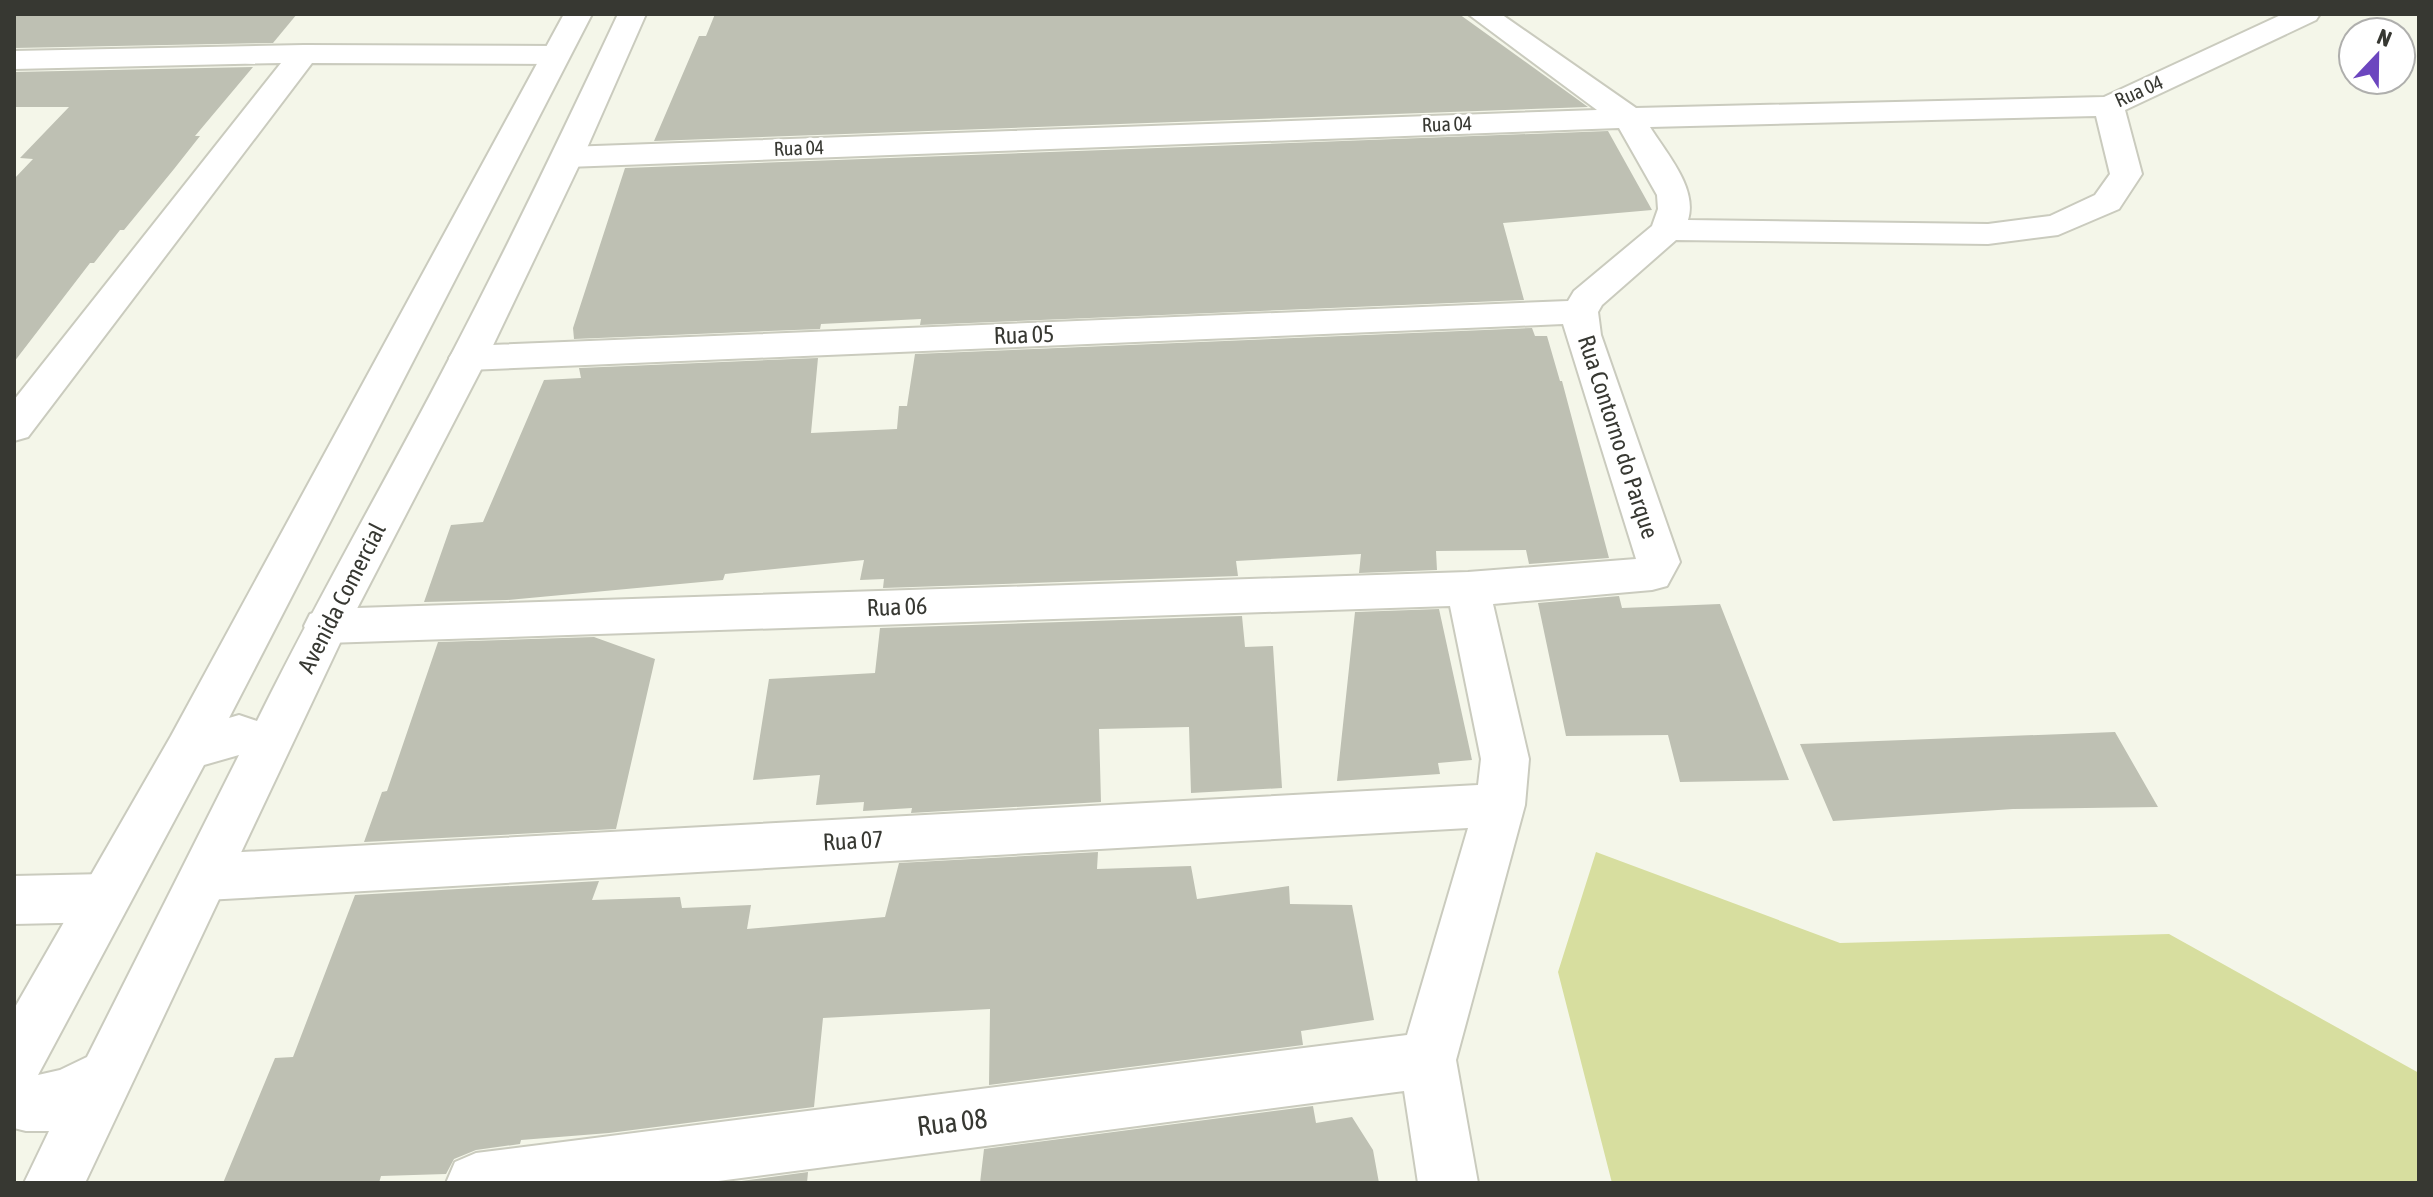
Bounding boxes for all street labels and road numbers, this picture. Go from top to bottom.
street label: Rua 04 [2111,70,2167,111]
street label: Rua 04 [1421,111,1473,136]
street label: Rua 04 [773,135,825,160]
street label: Rua 05 [993,320,1055,349]
street label: Rua Contorno do Parque [1573,332,1664,542]
street label: Avenida Comercial [292,518,391,677]
street label: Rua 06 [866,592,928,621]
street label: Rua 07 [822,825,884,856]
street label: Rua 08 [915,1102,989,1142]

